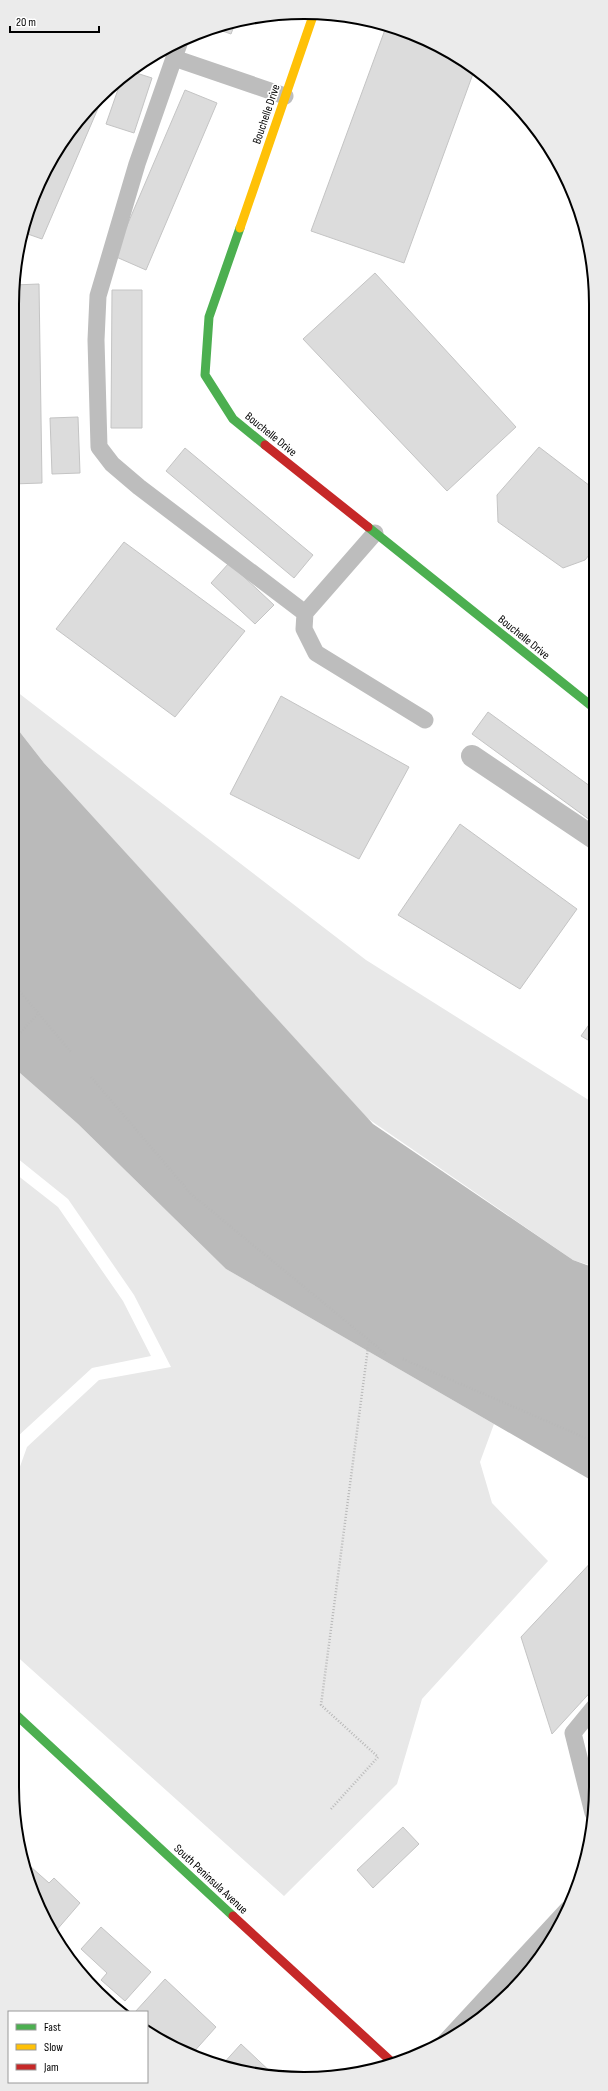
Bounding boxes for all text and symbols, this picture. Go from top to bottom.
scale bar [10,8,99,34]
text: 20 m [16,15,36,30]
street label: Bouchelle Drive [249,82,284,146]
street label: Bouchelle Drive [242,409,300,460]
street label: Bouchelle Drive [495,612,553,663]
street label: South Peninsula Avenue [171,1841,251,1918]
legend [8,2011,148,2083]
text: Fast [44,2020,61,2035]
text: Slow [44,2040,63,2055]
text: Jam [43,2060,59,2075]

